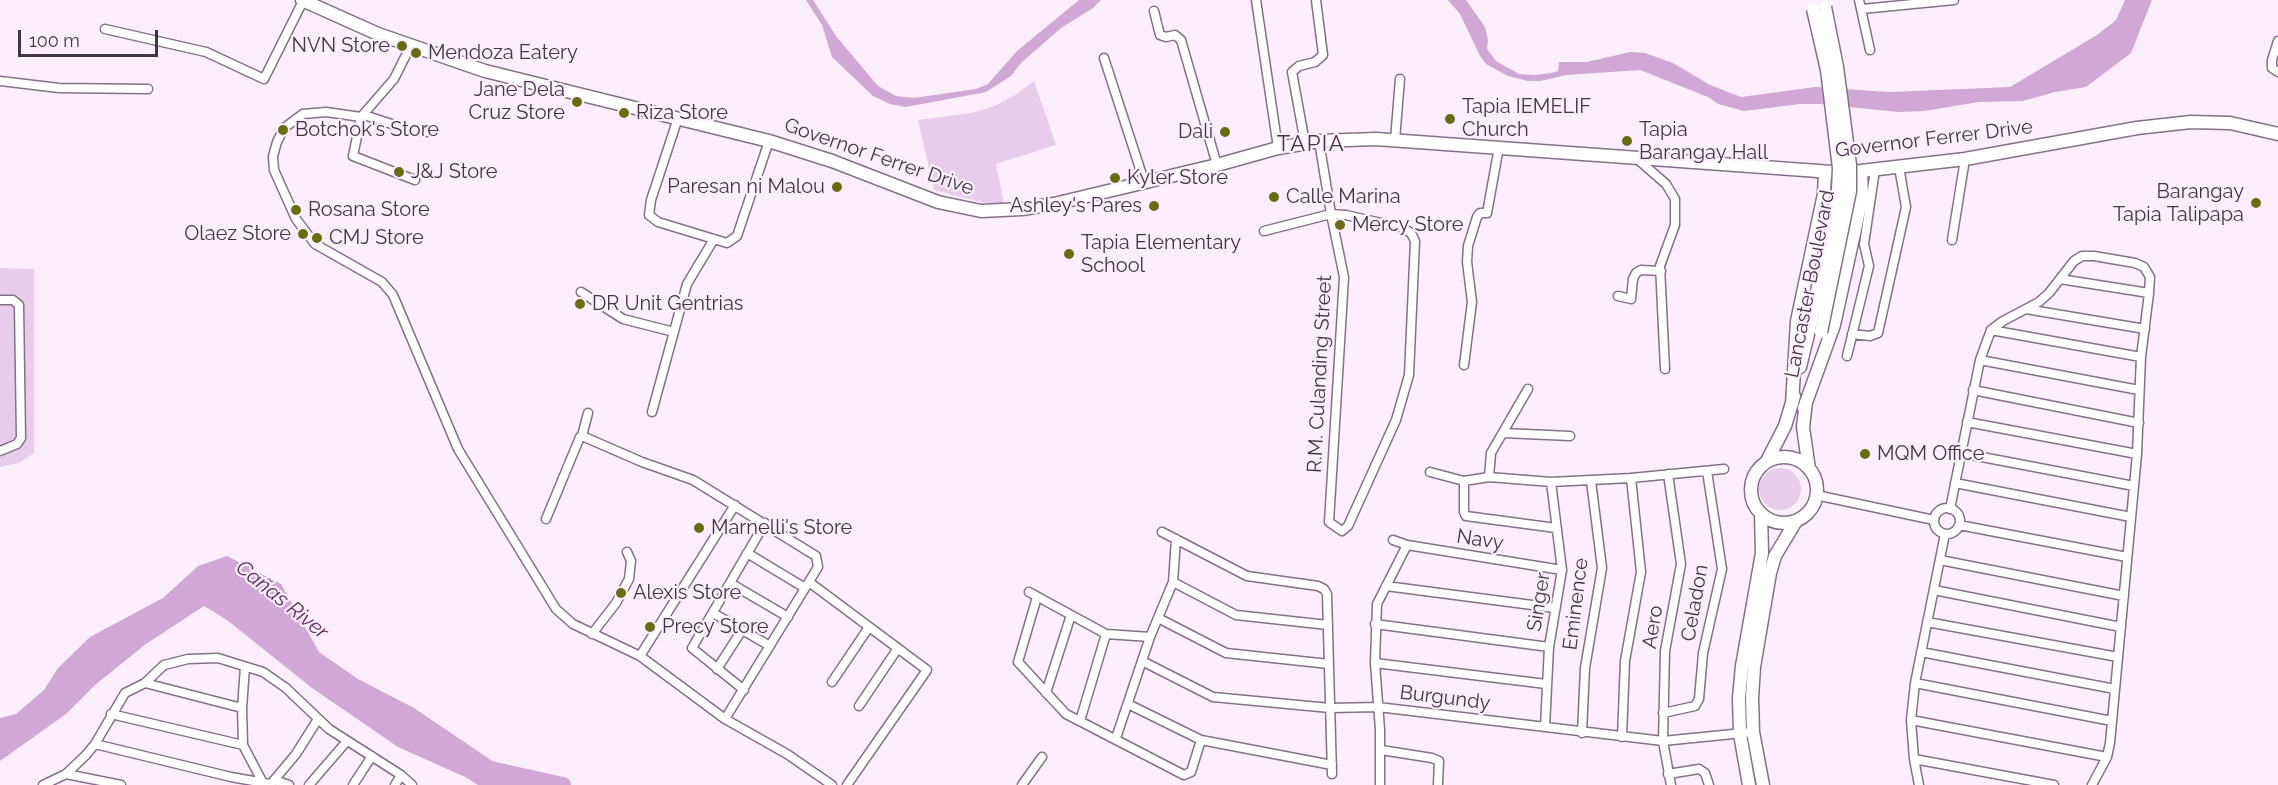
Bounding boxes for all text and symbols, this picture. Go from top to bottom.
scale bar [21,18,160,56]
text: 100 m [29,30,80,51]
place label: NVN Store [292,34,390,58]
marker: NVN Store [395,39,409,53]
place label: Mendoza Eatery [428,41,578,65]
marker: Mendoza Eatery [409,46,423,60]
place label: Jane Dela Cruz Store [469,78,565,125]
marker: Jane Dela Cruz Store [570,95,584,109]
place label: Tapia IEMELIF Church [1462,95,1591,142]
place label: Riza Store [636,101,728,125]
marker: Riza Store [617,106,631,120]
marker: Tapia IEMELIF Church [1443,112,1457,126]
street label: Governor Ferrer Drive [781,113,977,201]
street label: Governor Ferrer Drive [1834,115,2034,163]
place label: Botchok's Store [295,118,439,142]
place label: Tapia Barangay Hall [1639,118,1768,165]
place label: Dali [1178,120,1213,144]
marker: Botchok's Store [276,123,290,137]
marker: Dali [1218,125,1232,139]
district label: TAPIA [1277,131,1345,157]
marker: Tapia Barangay Hall [1620,134,1634,148]
place label: J&J Store [411,160,498,184]
marker: J&J Store [392,165,406,179]
place label: Kyler Store [1127,166,1228,190]
marker: Kyler Store [1108,171,1122,185]
place label: Paresan ni Malou [667,175,825,199]
marker: Paresan ni Malou [830,180,844,194]
place label: Barangay Tapia Talipapa [2113,180,2244,227]
place label: Calle Marina [1286,185,1401,209]
street label: Lancaster Boulevard [1780,188,1840,380]
marker: Calle Marina [1267,190,1281,204]
place label: Ashley's Pares [1010,194,1142,218]
marker: Barangay Tapia Talipapa [2249,196,2263,210]
place label: Rosana Store [308,198,430,222]
marker: Ashley's Pares [1147,199,1161,213]
marker: Rosana Store [289,203,303,217]
place label: Mercy Store [1352,213,1463,237]
marker: Mercy Store [1333,218,1347,232]
place label: Olaez Store [184,222,291,246]
place label: CMJ Store [329,226,424,250]
marker: Olaez Store [296,227,310,241]
marker: CMJ Store [310,231,324,245]
place label: Tapia Elementary School [1081,231,1241,278]
marker: Tapia Elementary School [1062,247,1076,261]
street label: R.M. Culanding Street [1303,274,1337,474]
place label: DR Unit Gentrias [592,292,744,316]
marker: DR Unit Gentrias [573,297,587,311]
place label: MQM Office [1877,442,1984,466]
marker: MQM Office [1858,447,1872,461]
place label: Marnelli's Store [711,516,852,540]
marker: Marnelli's Store [692,521,706,535]
street label: Navy [1455,524,1505,556]
water label: Cañas River [231,555,333,645]
street label: Eminence [1558,557,1594,651]
street label: Celadon [1676,563,1714,643]
street label: Singer [1523,571,1555,633]
place label: Alexis Store [633,581,741,605]
marker: Alexis Store [614,586,628,600]
street label: Aero [1638,604,1668,650]
place label: Precy Store [662,615,768,639]
marker: Precy Store [643,620,657,634]
street label: Burgundy [1398,681,1492,715]

